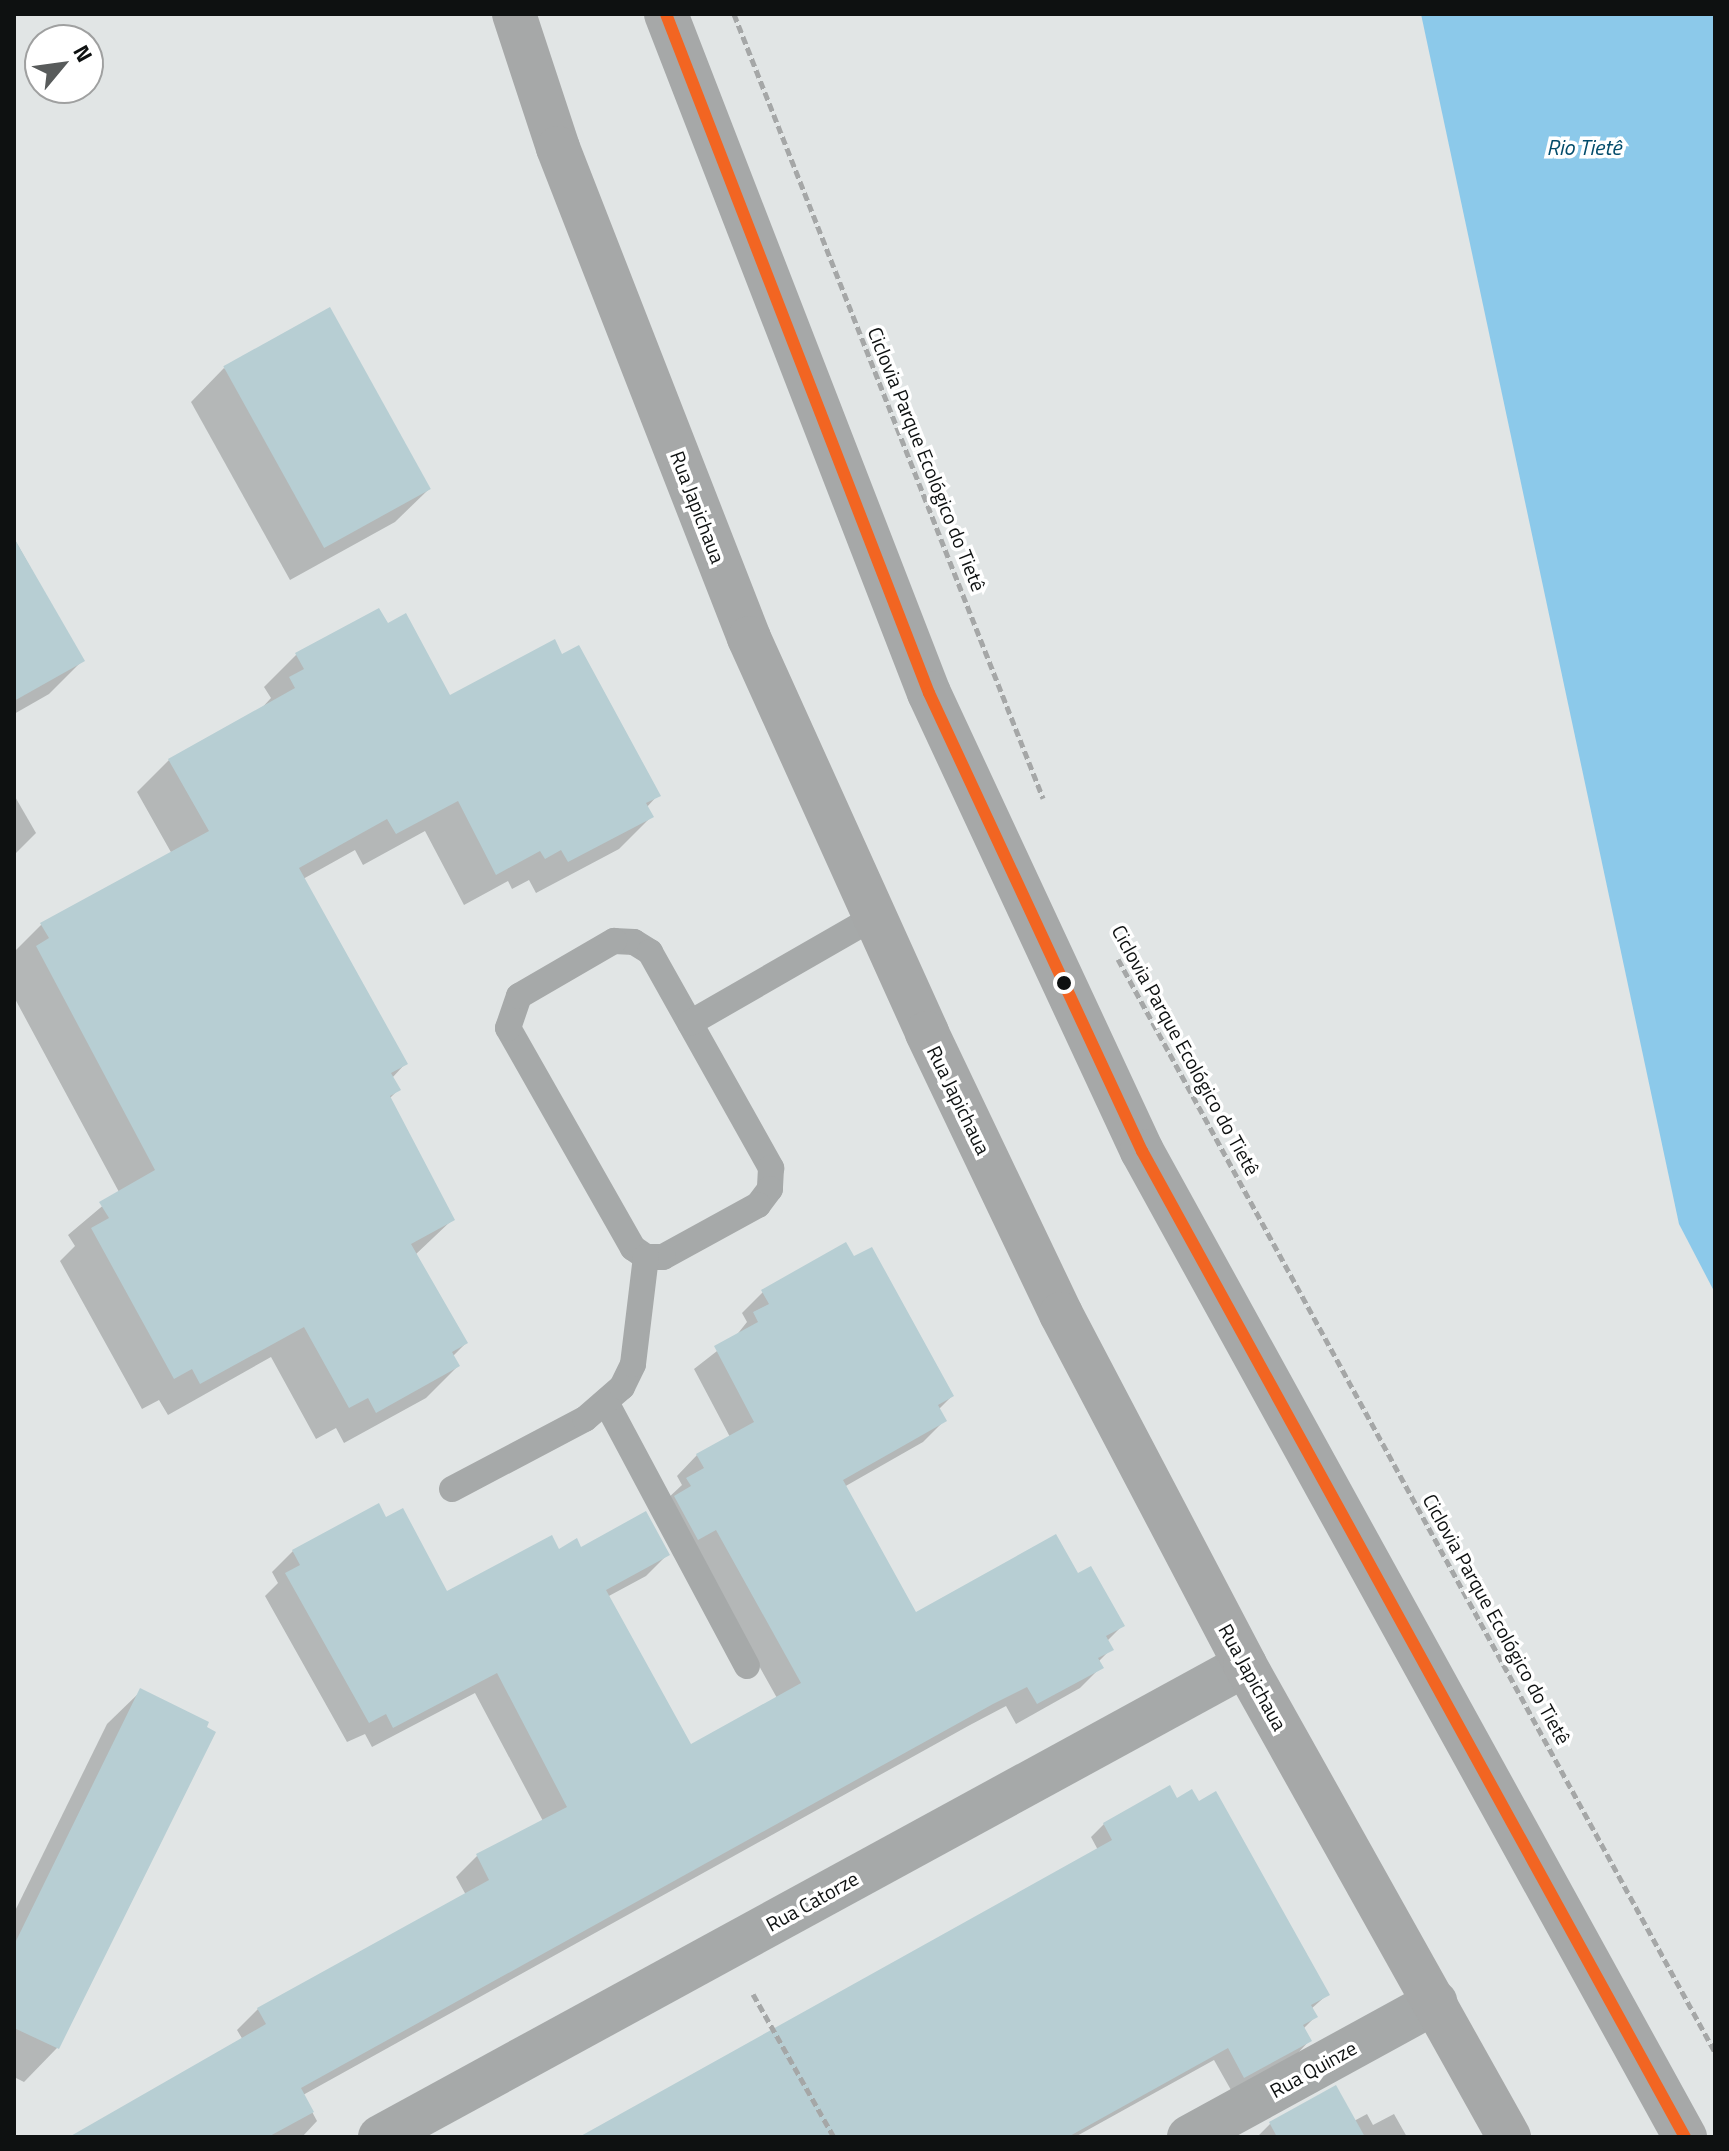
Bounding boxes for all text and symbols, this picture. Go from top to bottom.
north arrow [24,24,104,104]
text: N [65,38,102,68]
water label: Rio Tietê [1547,135,1621,161]
street label: Ciclovia Parque Ecológico do Tietê [863,324,991,594]
street label: Rua Japichaua [666,448,730,566]
street label: Ciclovia Parque Ecológico do Tietê [1107,921,1265,1179]
unlabelled marker [1056,975,1072,991]
street label: Rua Japichaua [922,1042,996,1158]
street label: Ciclovia Parque Ecológico do Tietê [1418,1490,1576,1748]
street label: Rua Japichaua [1214,1620,1292,1734]
street label: Rua Catorze [762,1866,862,1936]
street label: Rua Quinze [1265,2035,1361,2103]

